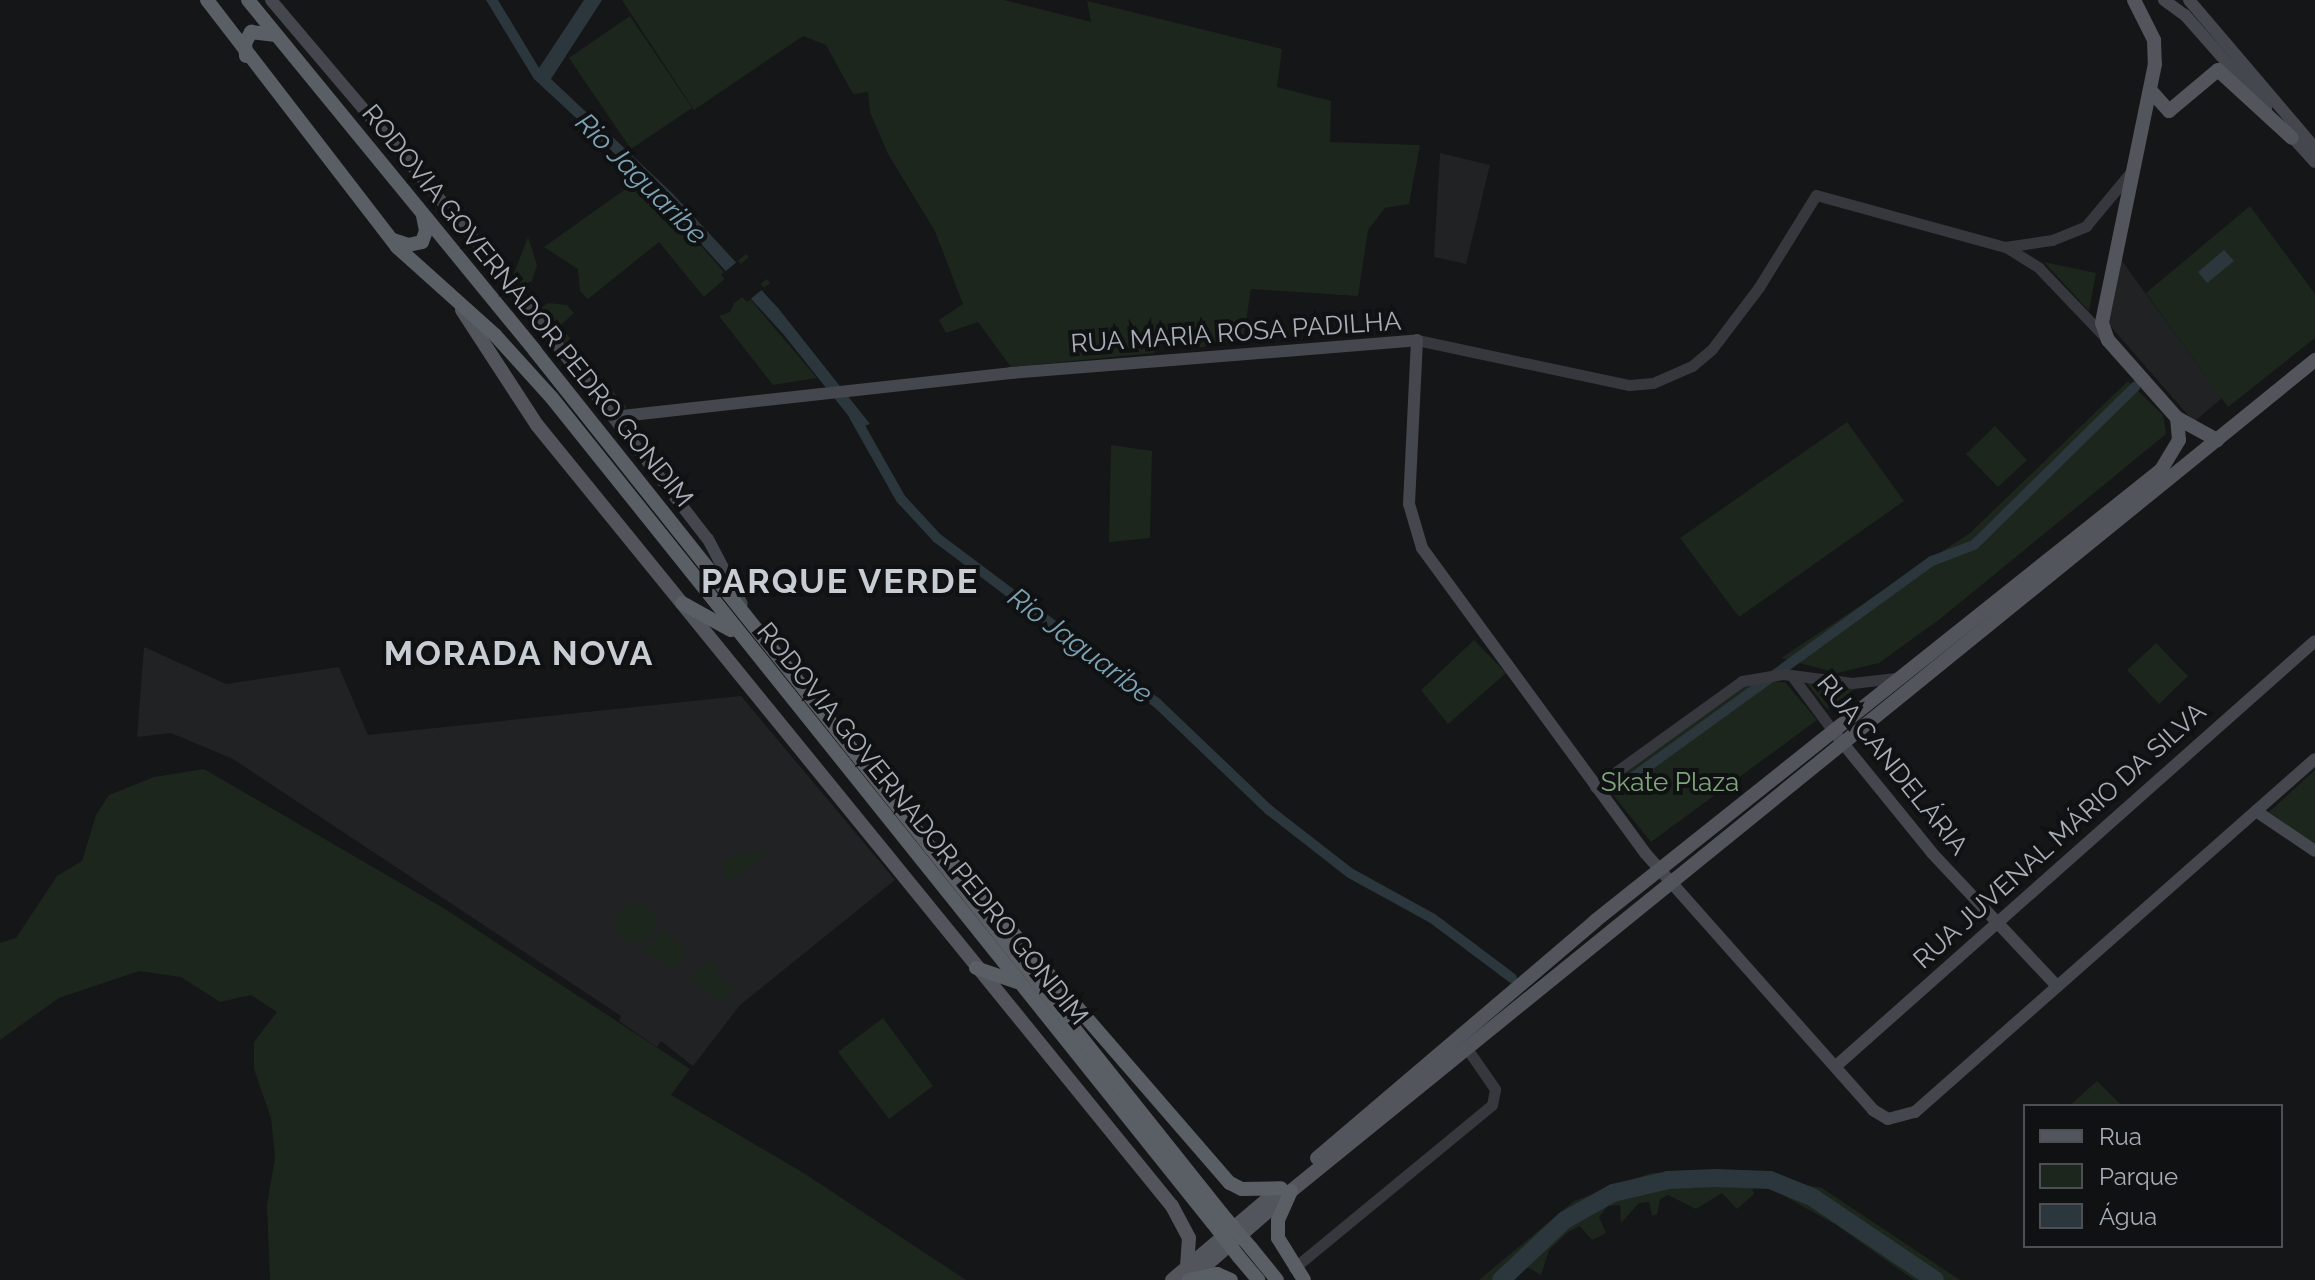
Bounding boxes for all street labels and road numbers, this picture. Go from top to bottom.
street label: RODOVIA GOVERNADOR PEDRO GONDIM [355,98,699,514]
street label: RUA MARIA ROSA PADILHA [1069,306,1403,360]
street label: RODOVIA GOVERNADOR PEDRO GONDIM [750,616,1094,1032]
street label: RUA CANDELÁRIA [1810,668,1974,862]
street label: RUA JUVENAL MÁRIO DA SILVA [1906,695,2214,977]

